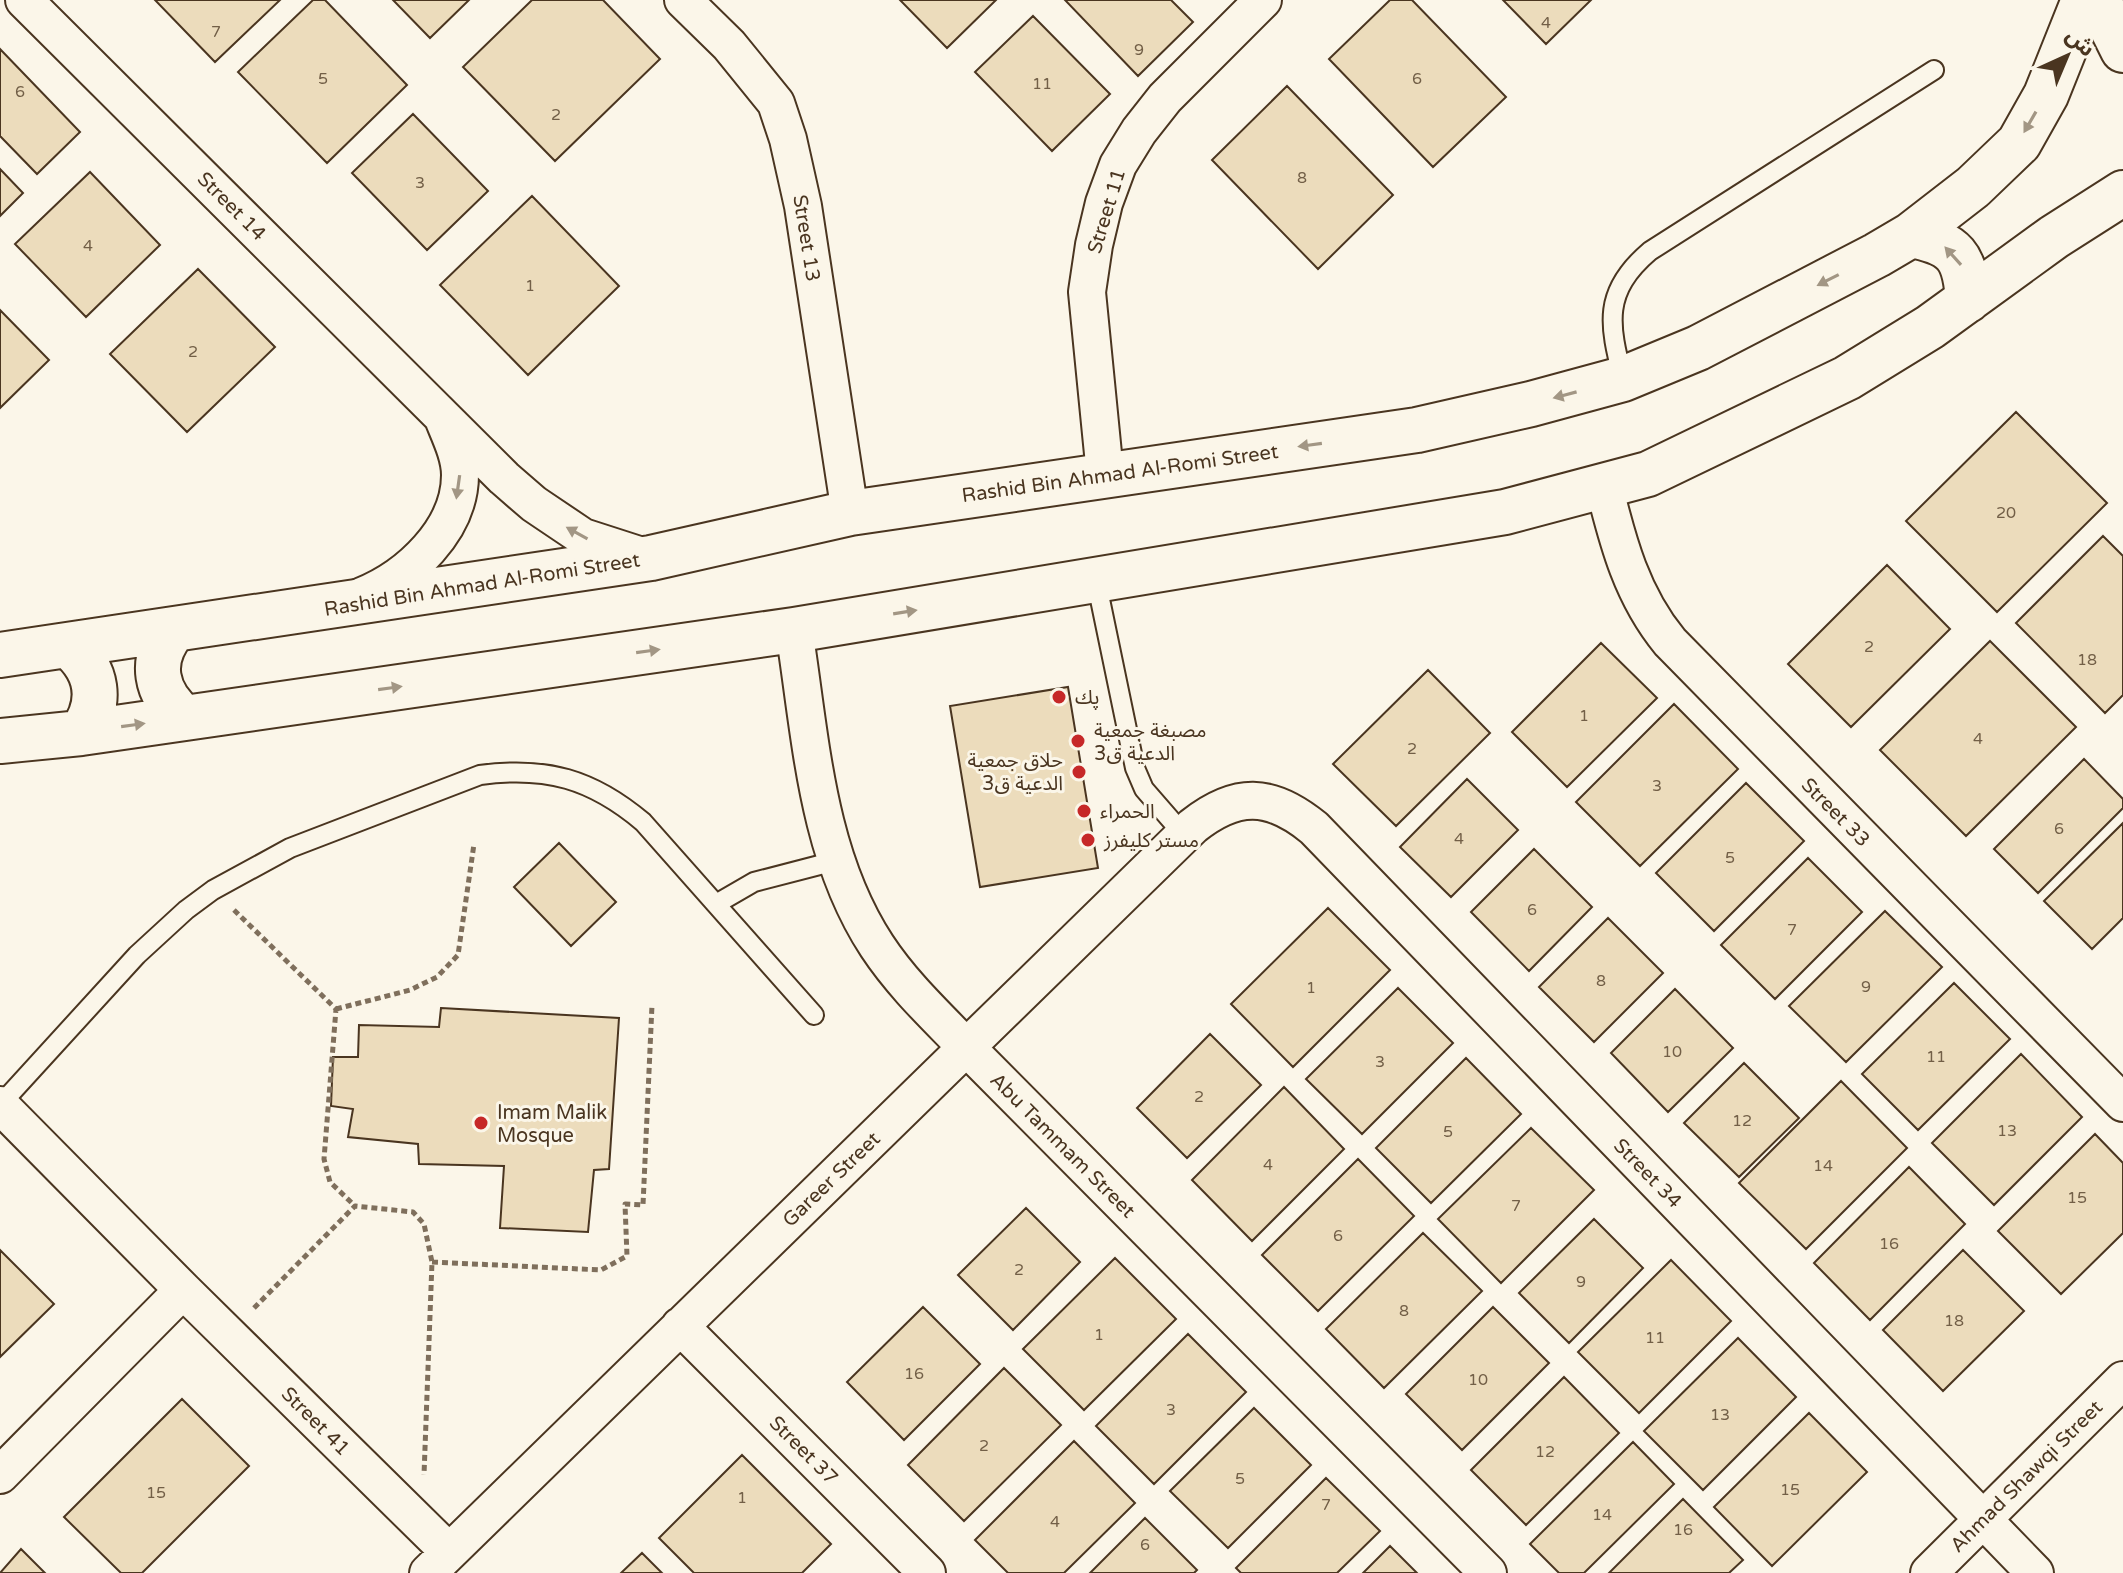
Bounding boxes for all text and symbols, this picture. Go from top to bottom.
house number: 4 [1541,13,1551,33]
north arrow [2027,16,2107,96]
house number: 7 [211,22,221,42]
text: ش [2060,23,2100,62]
house number: 9 [1134,40,1144,60]
house number: 5 [318,69,328,89]
house number: 6 [1412,69,1422,89]
house number: 11 [1032,74,1052,94]
house number: 6 [15,82,25,102]
house number: 2 [551,105,561,125]
one-way arrow [2023,111,2037,134]
street label: Street 11 [1083,166,1131,257]
street label: Street 14 [192,167,271,246]
house number: 8 [1297,168,1307,188]
house number: 3 [415,173,425,193]
street label: Street 13 [787,193,825,283]
house number: 4 [83,236,93,256]
one-way arrow [1945,246,1962,266]
one-way arrow [1817,274,1840,287]
house number: 1 [525,276,535,296]
house number: 2 [188,342,198,362]
one-way arrow [1553,389,1577,402]
one-way arrow [1297,439,1322,452]
street label: Rashid Bin Ahmad Al-Romi Street [960,440,1280,508]
one-way arrow [451,475,464,500]
house number: 20 [1996,503,2016,523]
one-way arrow [566,526,588,540]
street label: Rashid Bin Ahmad Al-Romi Street [323,548,642,622]
one-way arrow [892,605,917,617]
house number: 2 [1864,637,1874,657]
one-way arrow [636,644,661,657]
house number: 18 [2077,650,2097,670]
one-way arrow [378,681,403,694]
place label: پك [1075,686,1099,710]
marker: پك [1050,688,1068,706]
house number: 1 [1579,706,1589,726]
one-way arrow [121,718,146,731]
place label: مصبغة جمعية الدعية ق3 [1094,719,1207,766]
house number: 4 [1973,729,1983,749]
marker: مصبغة جمعية الدعية ق3 [1069,732,1087,750]
house number: 2 [1407,739,1417,759]
place label: حلاق جمعية الدعية ق3 [968,749,1063,796]
marker: حلاق جمعية الدعية ق3 [1070,763,1088,781]
street label: Street 33 [1796,773,1875,852]
house number: 3 [1652,776,1662,796]
place label: الحمراء [1100,800,1155,824]
marker: الحمراء [1075,802,1093,820]
house number: 6 [2054,819,2064,839]
place label: مستر كليفرز [1103,829,1199,853]
house number: 4 [1454,829,1464,849]
marker: مستر كليفرز [1079,831,1097,849]
house number: 5 [1725,848,1735,868]
house number: 6 [1527,900,1537,920]
house number: 7 [1787,920,1797,940]
house number: 8 [1596,971,1606,991]
house number: 9 [1861,977,1871,997]
house number: 1 [1306,978,1316,998]
house number: 10 [1662,1042,1682,1062]
house number: 11 [1926,1047,1946,1067]
house number: 3 [1375,1052,1385,1072]
street label: Abu Tammam Street [985,1068,1140,1223]
house number: 2 [1194,1087,1204,1107]
place label: Imam Malik Mosque [497,1101,607,1148]
house number: 12 [1732,1111,1752,1131]
marker: Imam Malik Mosque [472,1114,490,1132]
house number: 13 [1997,1121,2017,1141]
house number: 5 [1443,1122,1453,1142]
street label: Gareer Street [778,1127,886,1232]
street label: Street 34 [1608,1134,1686,1213]
house number: 4 [1263,1155,1273,1175]
house number: 14 [1813,1156,1833,1176]
house number: 15 [2067,1188,2087,1208]
house number: 7 [1511,1196,1521,1216]
house number: 6 [1333,1226,1343,1246]
house number: 16 [1879,1234,1899,1254]
house number: 2 [1014,1260,1024,1280]
house number: 9 [1576,1272,1586,1292]
house number: 8 [1399,1301,1409,1321]
house number: 18 [1944,1311,1964,1331]
house number: 1 [1094,1325,1104,1345]
house number: 11 [1645,1328,1665,1348]
house number: 16 [904,1364,924,1384]
house number: 10 [1468,1370,1488,1390]
street label: Street 41 [276,1382,355,1461]
street label: Ahmad Shawqi Street [1946,1395,2108,1558]
house number: 3 [1166,1400,1176,1420]
house number: 13 [1710,1405,1730,1425]
street label: Street 37 [764,1411,843,1490]
house number: 2 [979,1436,989,1456]
house number: 12 [1535,1442,1555,1462]
house number: 5 [1235,1469,1245,1489]
house number: 15 [1780,1480,1800,1500]
house number: 15 [146,1483,166,1503]
house number: 1 [737,1488,747,1508]
house number: 7 [1321,1495,1331,1515]
house number: 14 [1592,1505,1612,1525]
house number: 4 [1050,1512,1060,1532]
house number: 16 [1673,1520,1693,1540]
house number: 6 [1140,1535,1150,1555]

